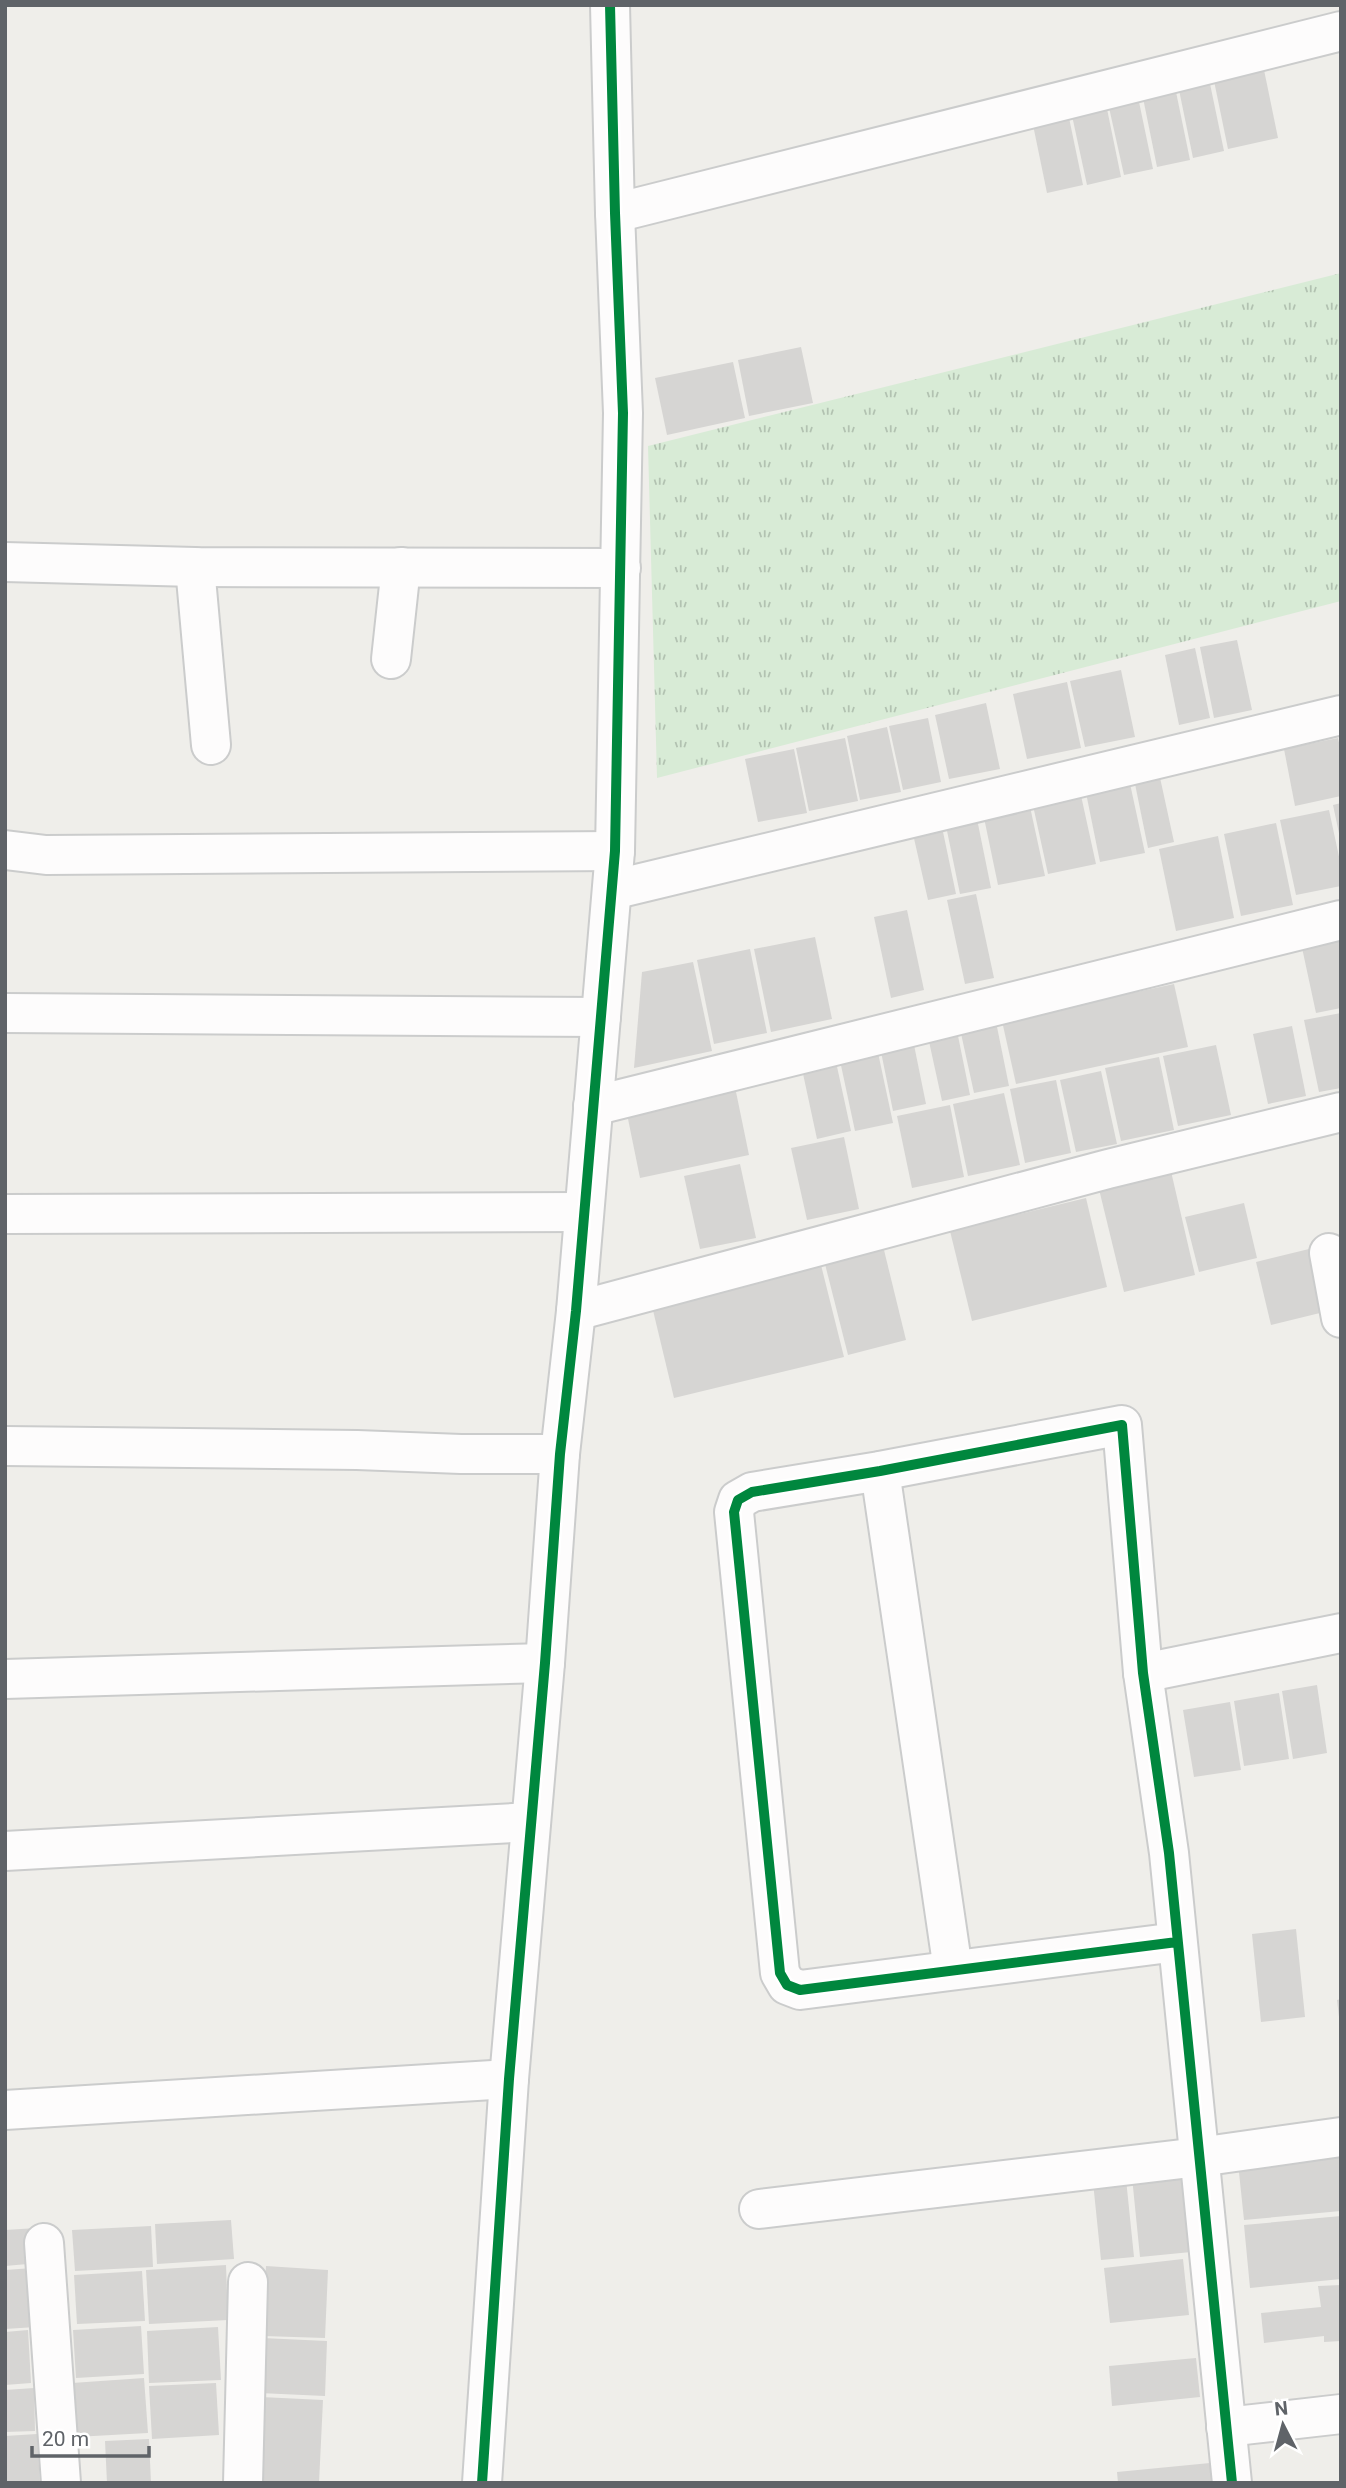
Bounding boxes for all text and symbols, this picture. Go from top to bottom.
north arrow [1248,2390,1318,2460]
text: N [1273,2396,1289,2421]
scale bar [32,2414,149,2458]
text: 20 m [42,2427,89,2451]

